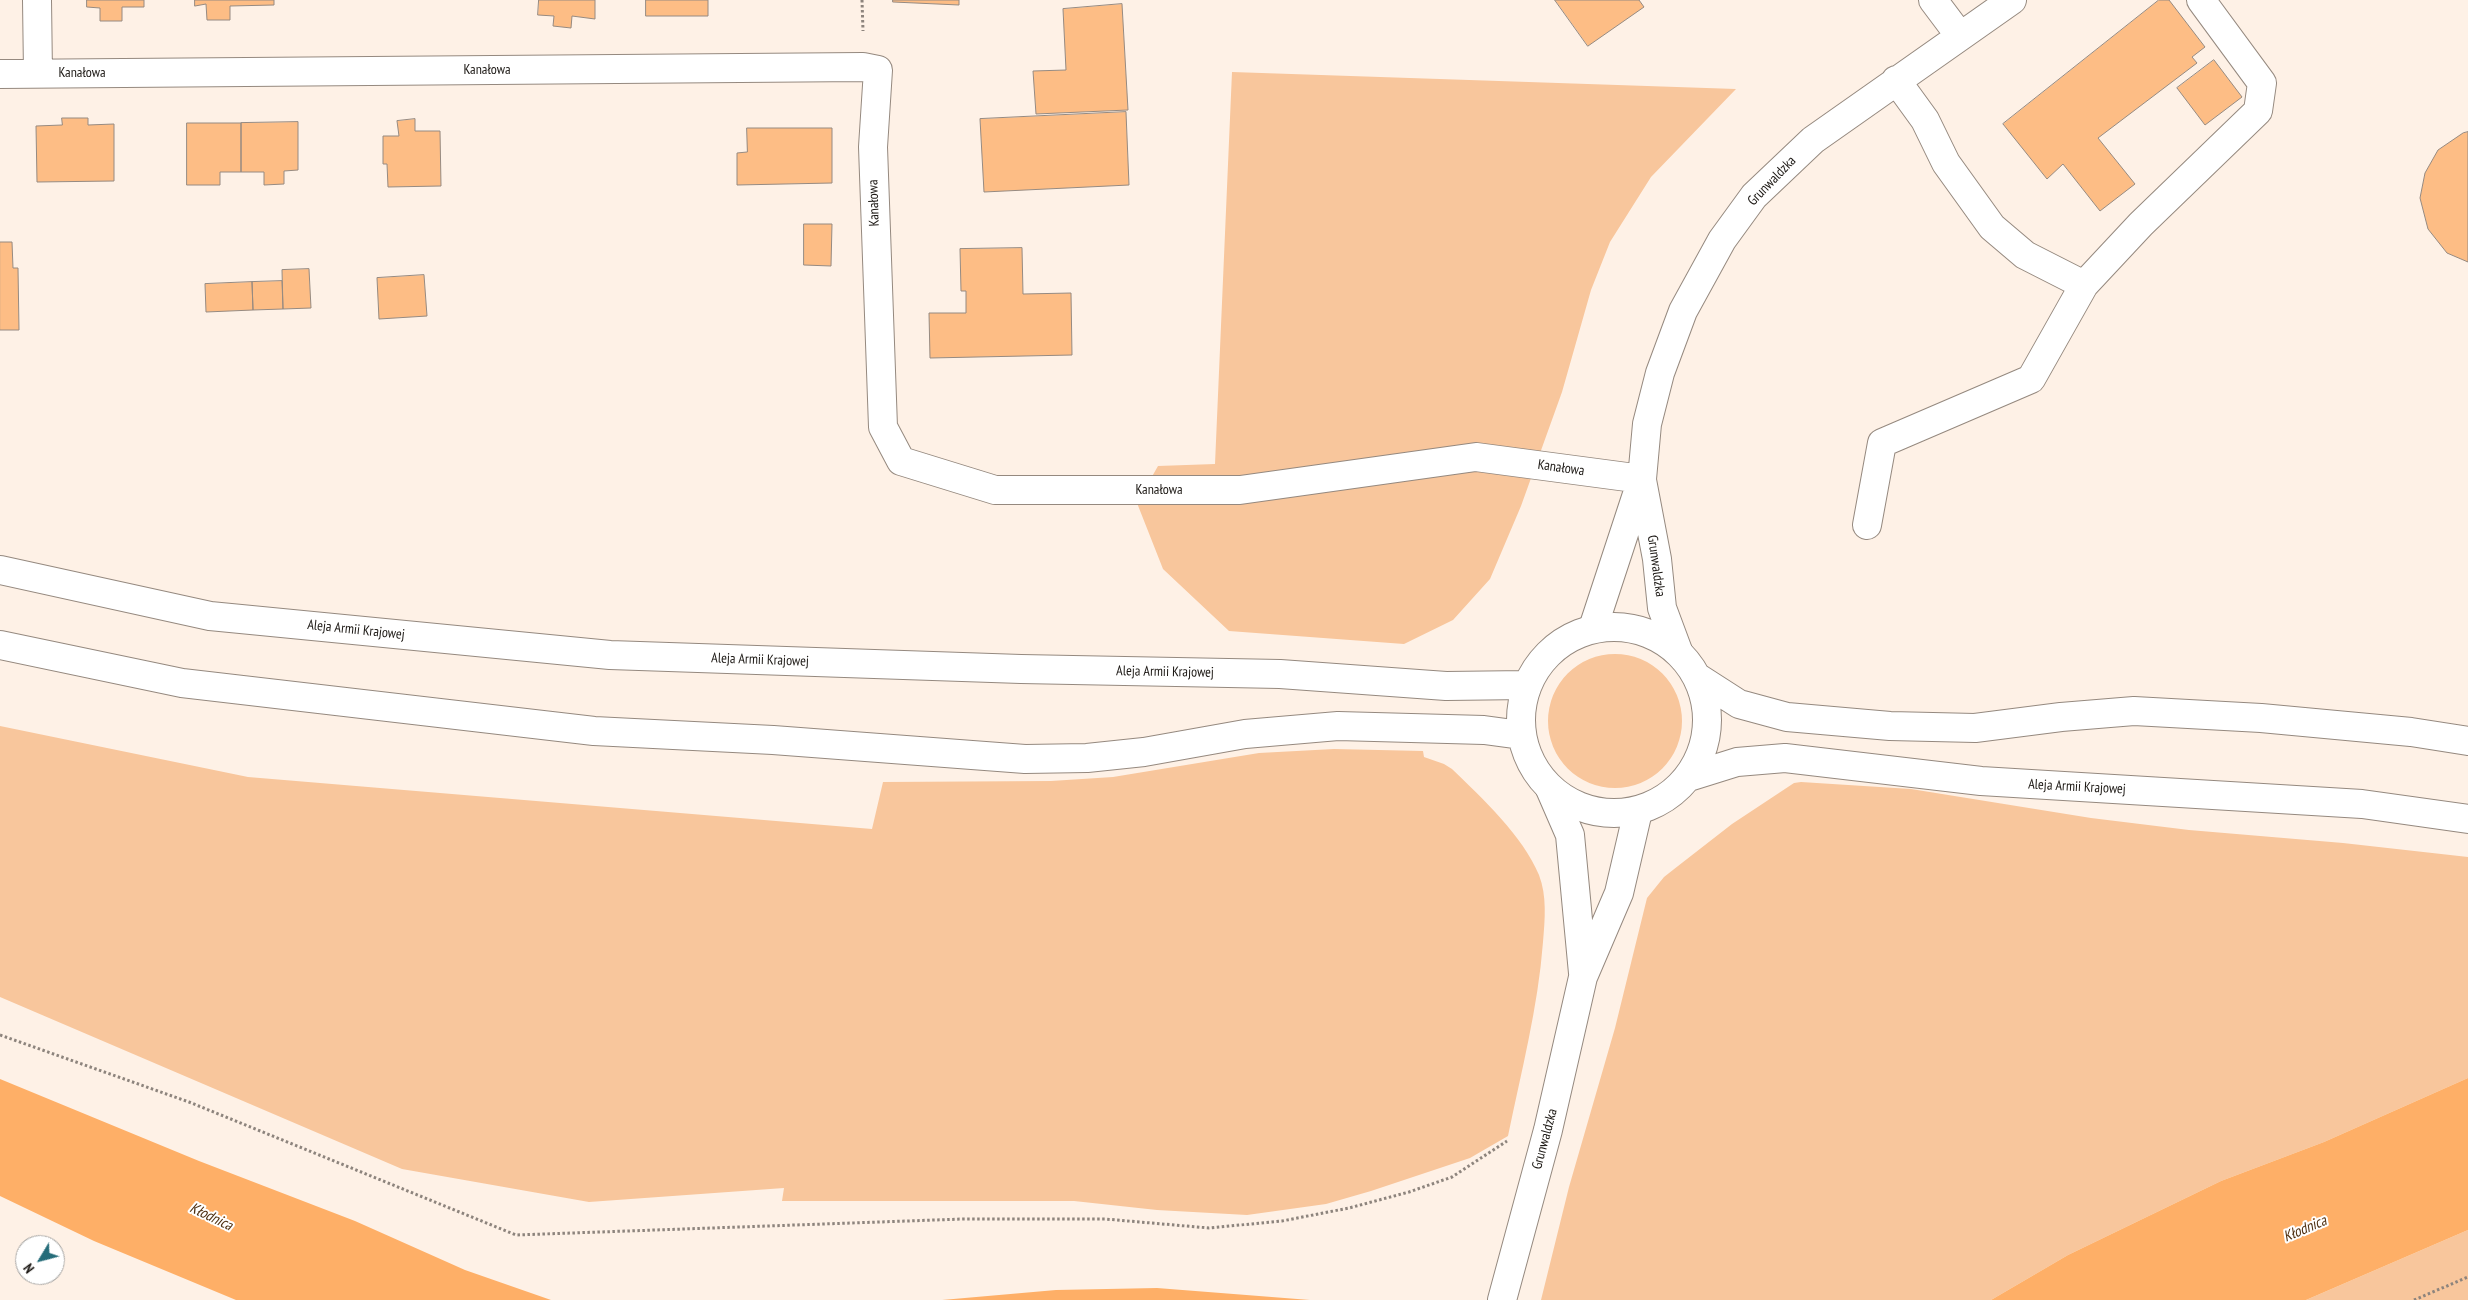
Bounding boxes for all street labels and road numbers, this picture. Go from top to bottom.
street label: Kanałowa [463,62,511,78]
street label: Kanałowa [58,65,106,81]
street label: Grunwaldzka [1744,153,1800,209]
street label: Kanałowa [865,179,883,227]
street label: Kanałowa [1537,456,1585,480]
street label: Kanałowa [1135,482,1183,498]
street label: Grunwaldzka [1643,534,1669,598]
street label: Aleja Armii Krajowej [307,617,405,643]
street label: Aleja Armii Krajowej [711,650,809,670]
street label: Aleja Armii Krajowej [1116,663,1214,681]
street label: Aleja Armii Krajowej [2028,776,2126,798]
street label: Grunwaldzka [1529,1107,1561,1171]

